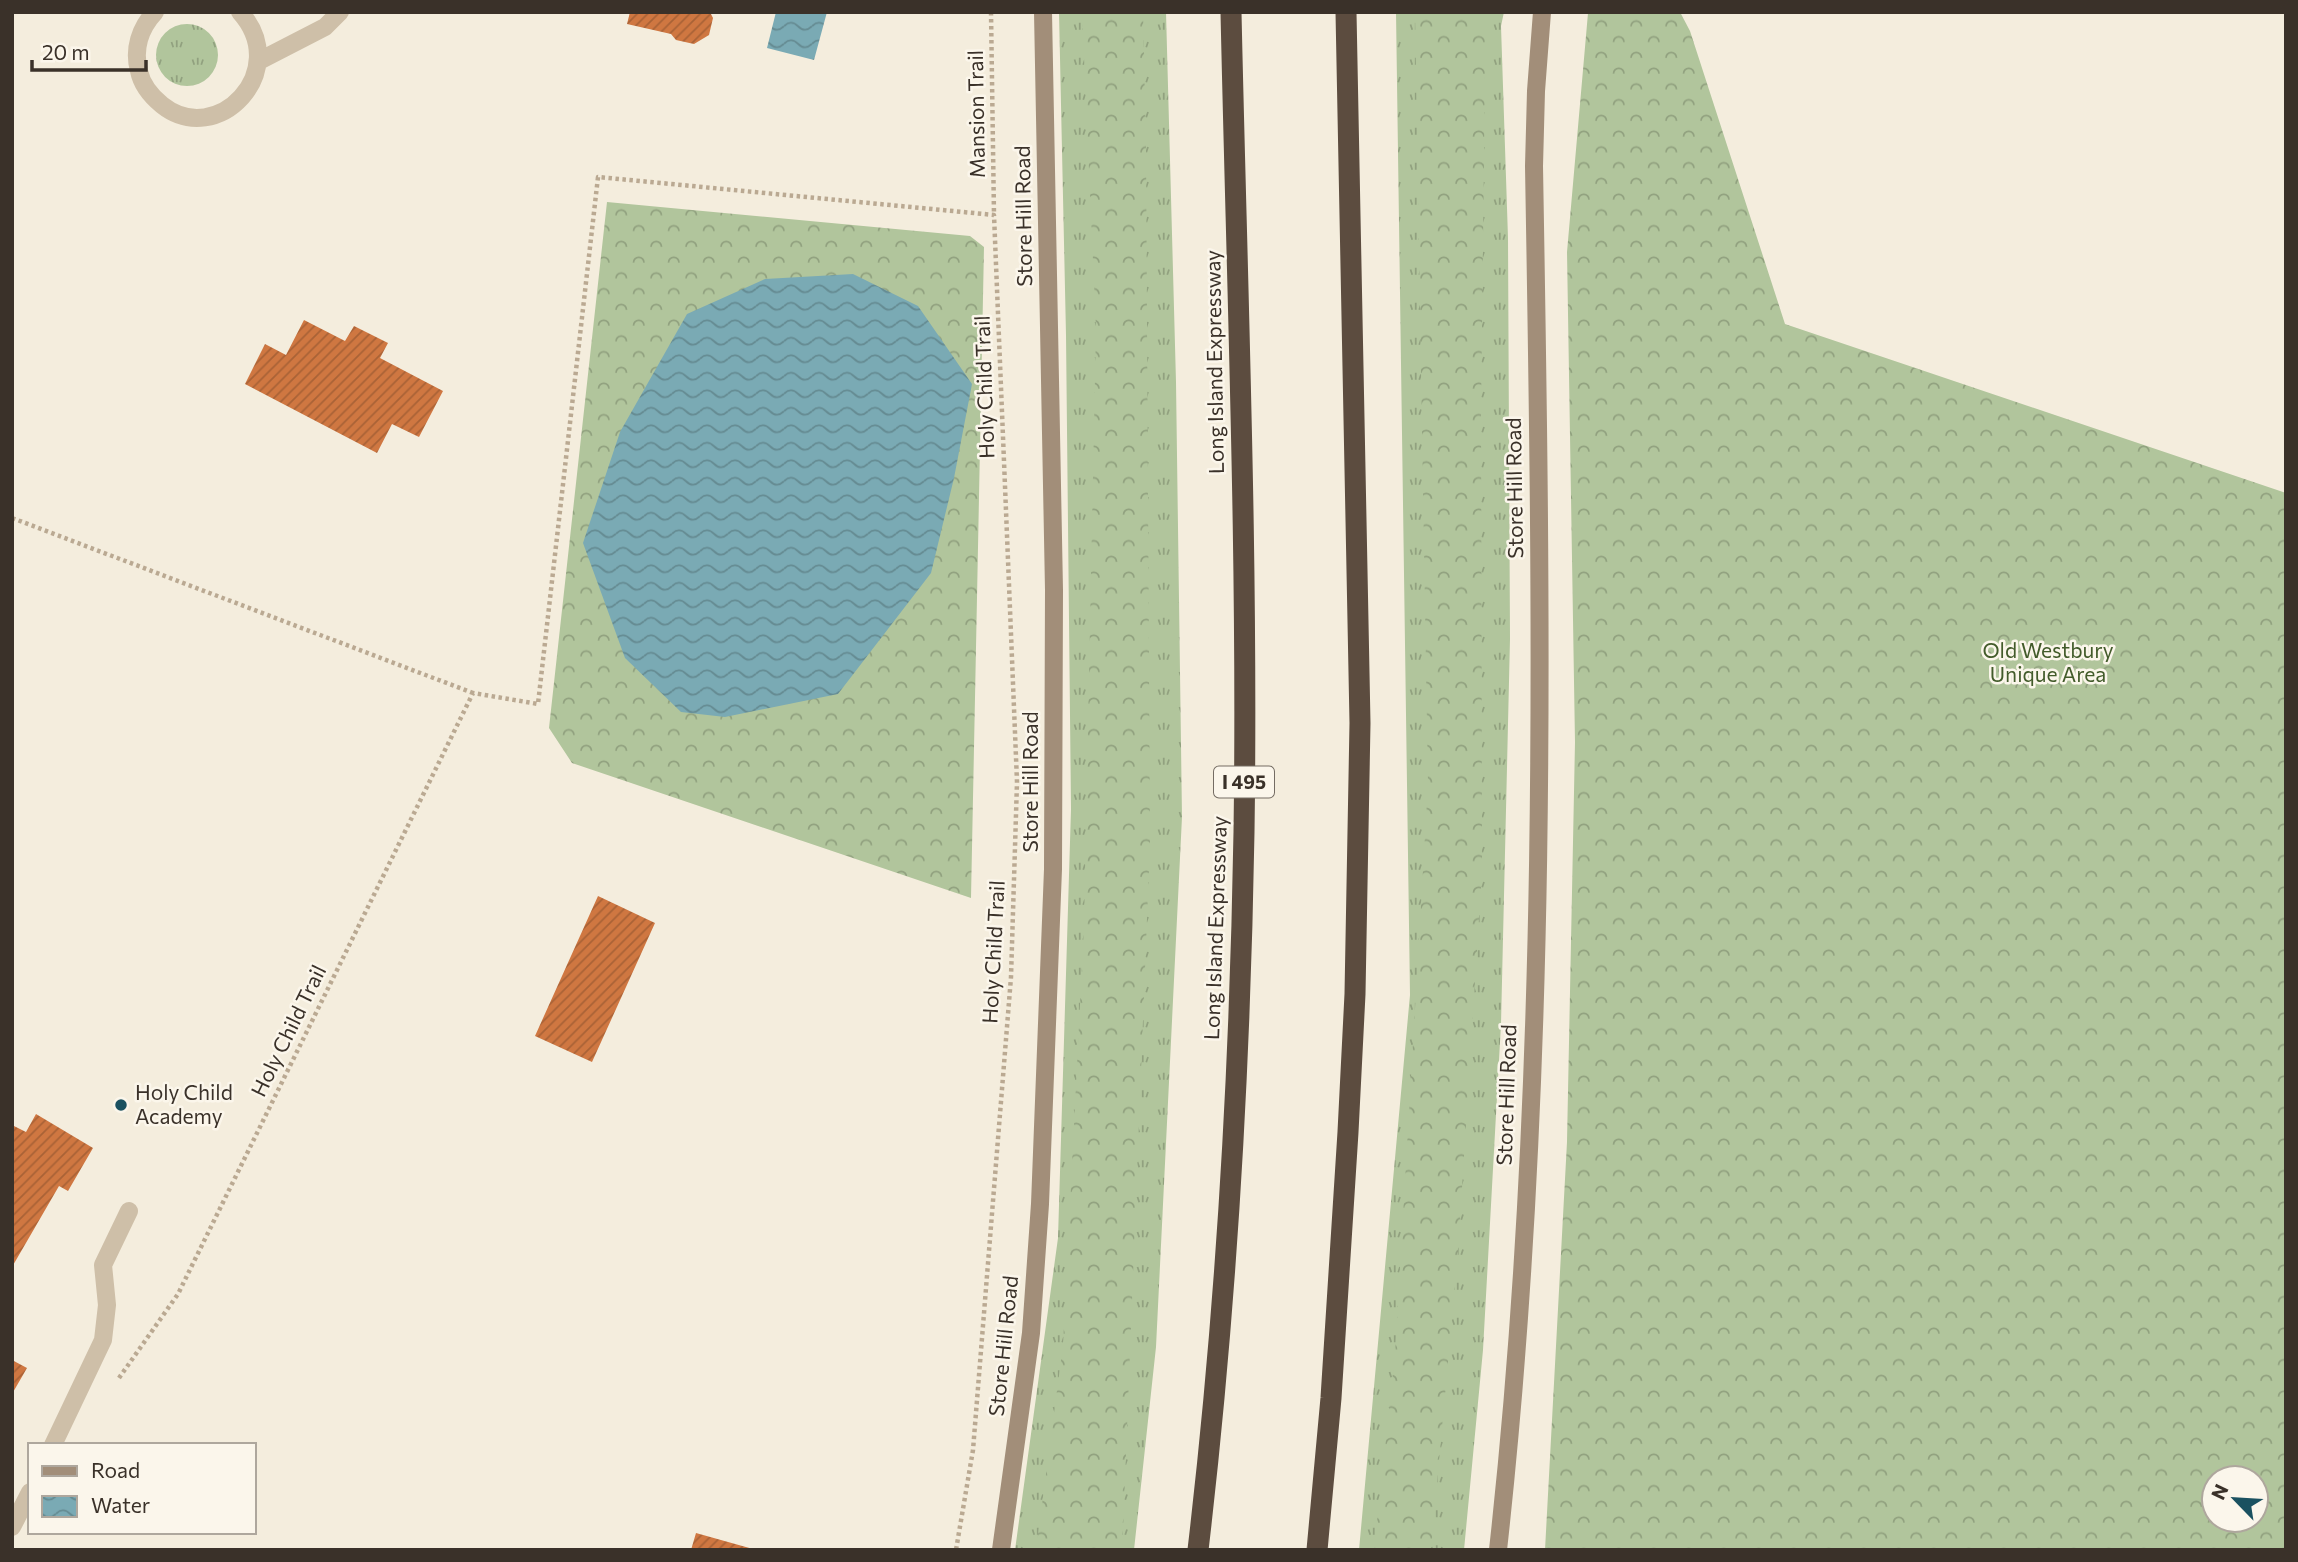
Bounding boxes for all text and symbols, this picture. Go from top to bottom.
scale bar [32,28,145,72]
text: 20 m [42,39,90,64]
street label: Mansion Trail [962,50,989,178]
street label: Store Hill Road [1009,145,1036,287]
street label: Long Island Expressway [1199,250,1228,474]
street label: Holy Child Trail [969,315,998,459]
street label: Store Hill Road [1500,417,1527,559]
park label: Old Westbury Unique Area [1982,637,2114,686]
street label: Store Hill Road [1017,711,1042,853]
road number: I 495 [1214,766,1274,797]
street label: Long Island Expressway [1198,815,1231,1040]
street label: Holy Child Trail [976,880,1009,1024]
street label: Holy Child Trail [245,960,330,1100]
street label: Store Hill Road [1491,1024,1520,1166]
place label: Holy Child Academy [135,1079,233,1128]
marker: Holy Child Academy [113,1097,129,1113]
street label: Store Hill Road [983,1274,1022,1417]
legend [28,1443,256,1534]
text: Road [91,1457,140,1482]
north arrow [2200,1464,2270,1534]
text: N [2206,1480,2233,1503]
text: Water [91,1492,150,1517]

